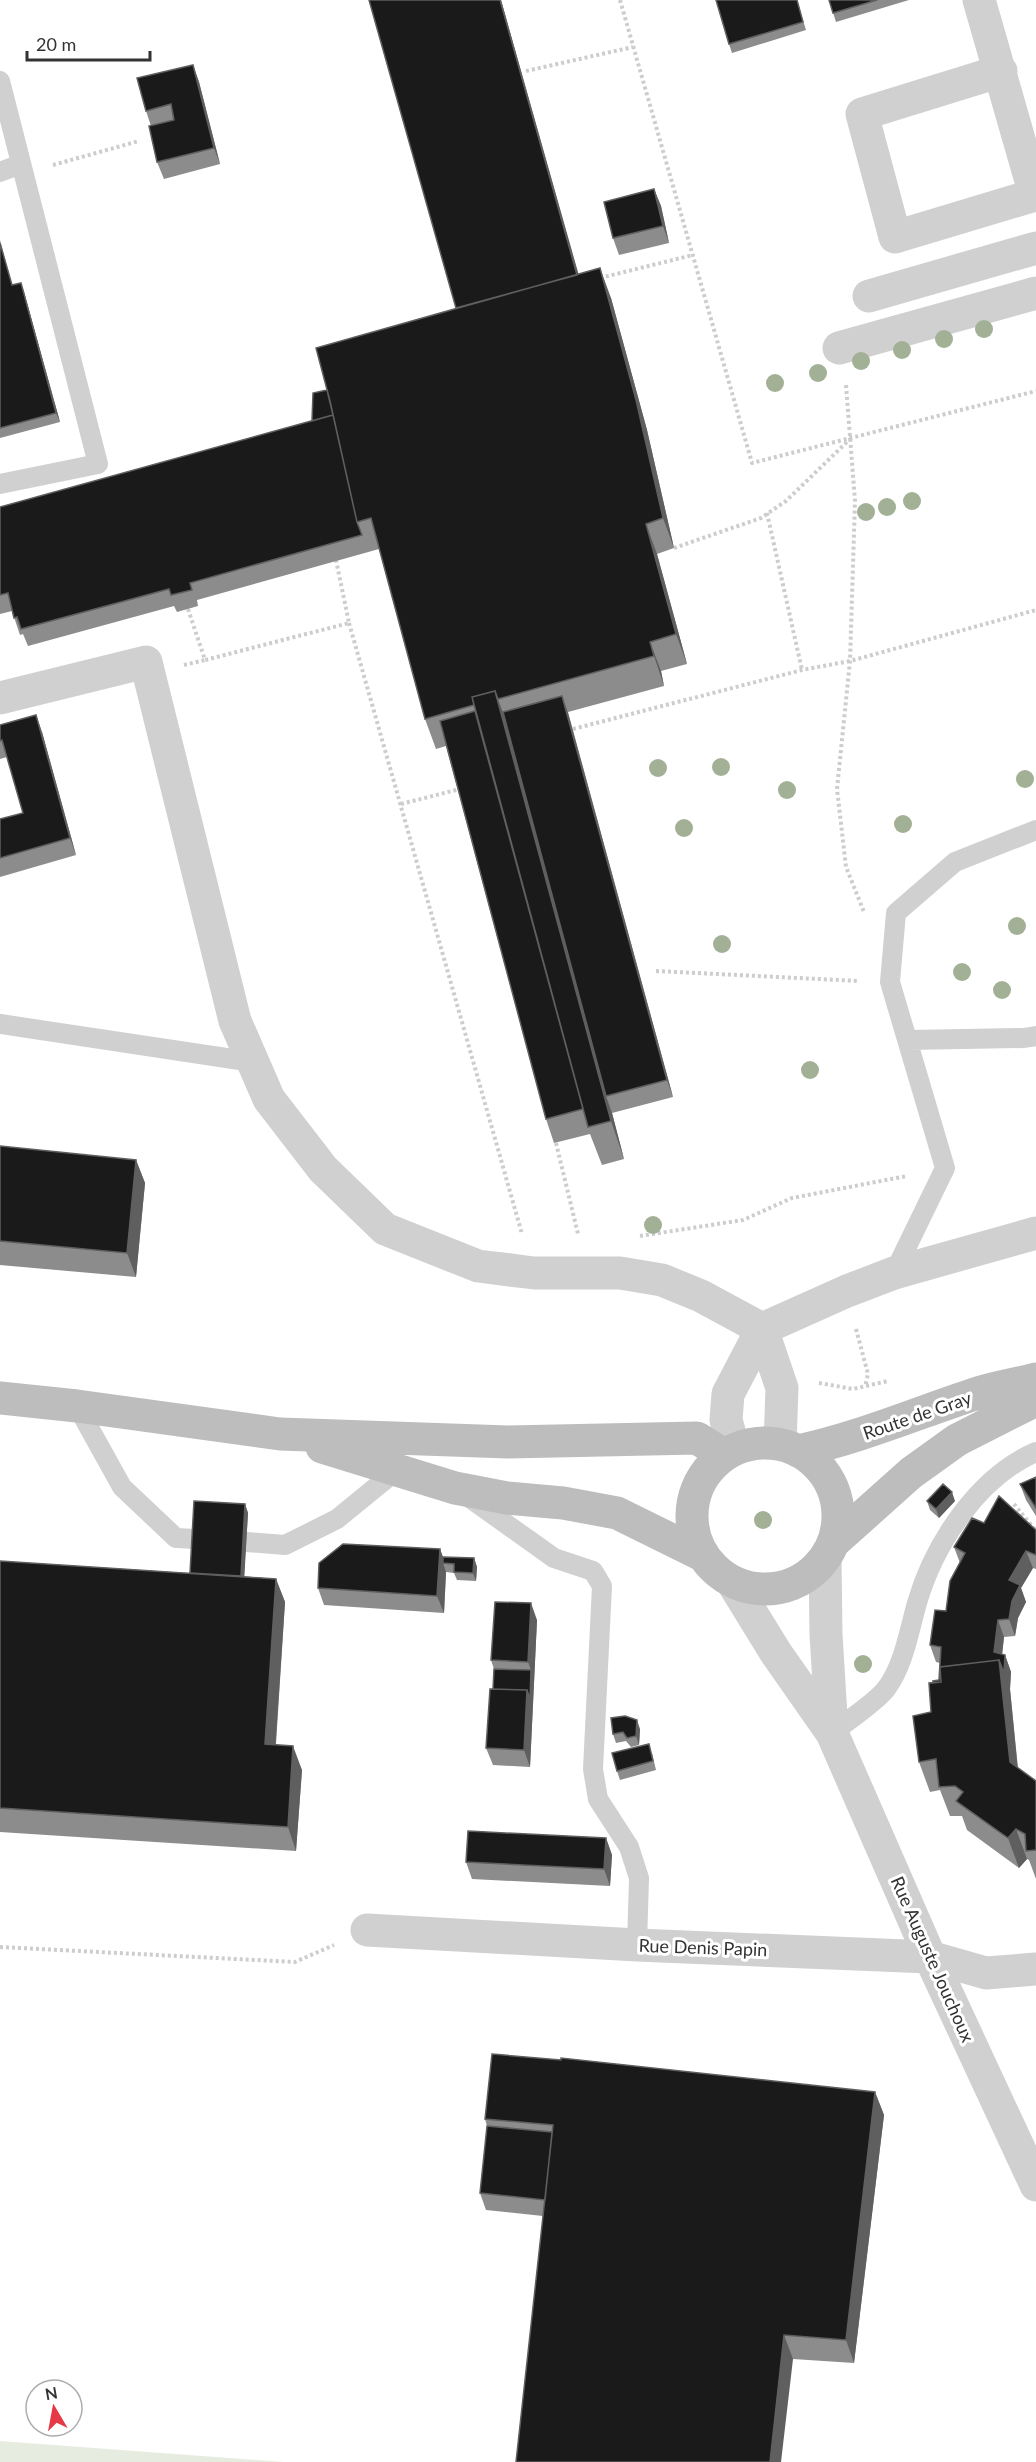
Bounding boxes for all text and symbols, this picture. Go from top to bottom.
scale bar [27,24,150,62]
text: 20 m [36,33,76,55]
street label: Route de Gray [860,1386,975,1444]
street label: Rue Auguste Jouchoux [887,1873,979,2045]
street label: Rue Denis Papin [638,1934,768,1960]
north arrow [24,2378,84,2438]
text: N [44,2382,59,2403]

